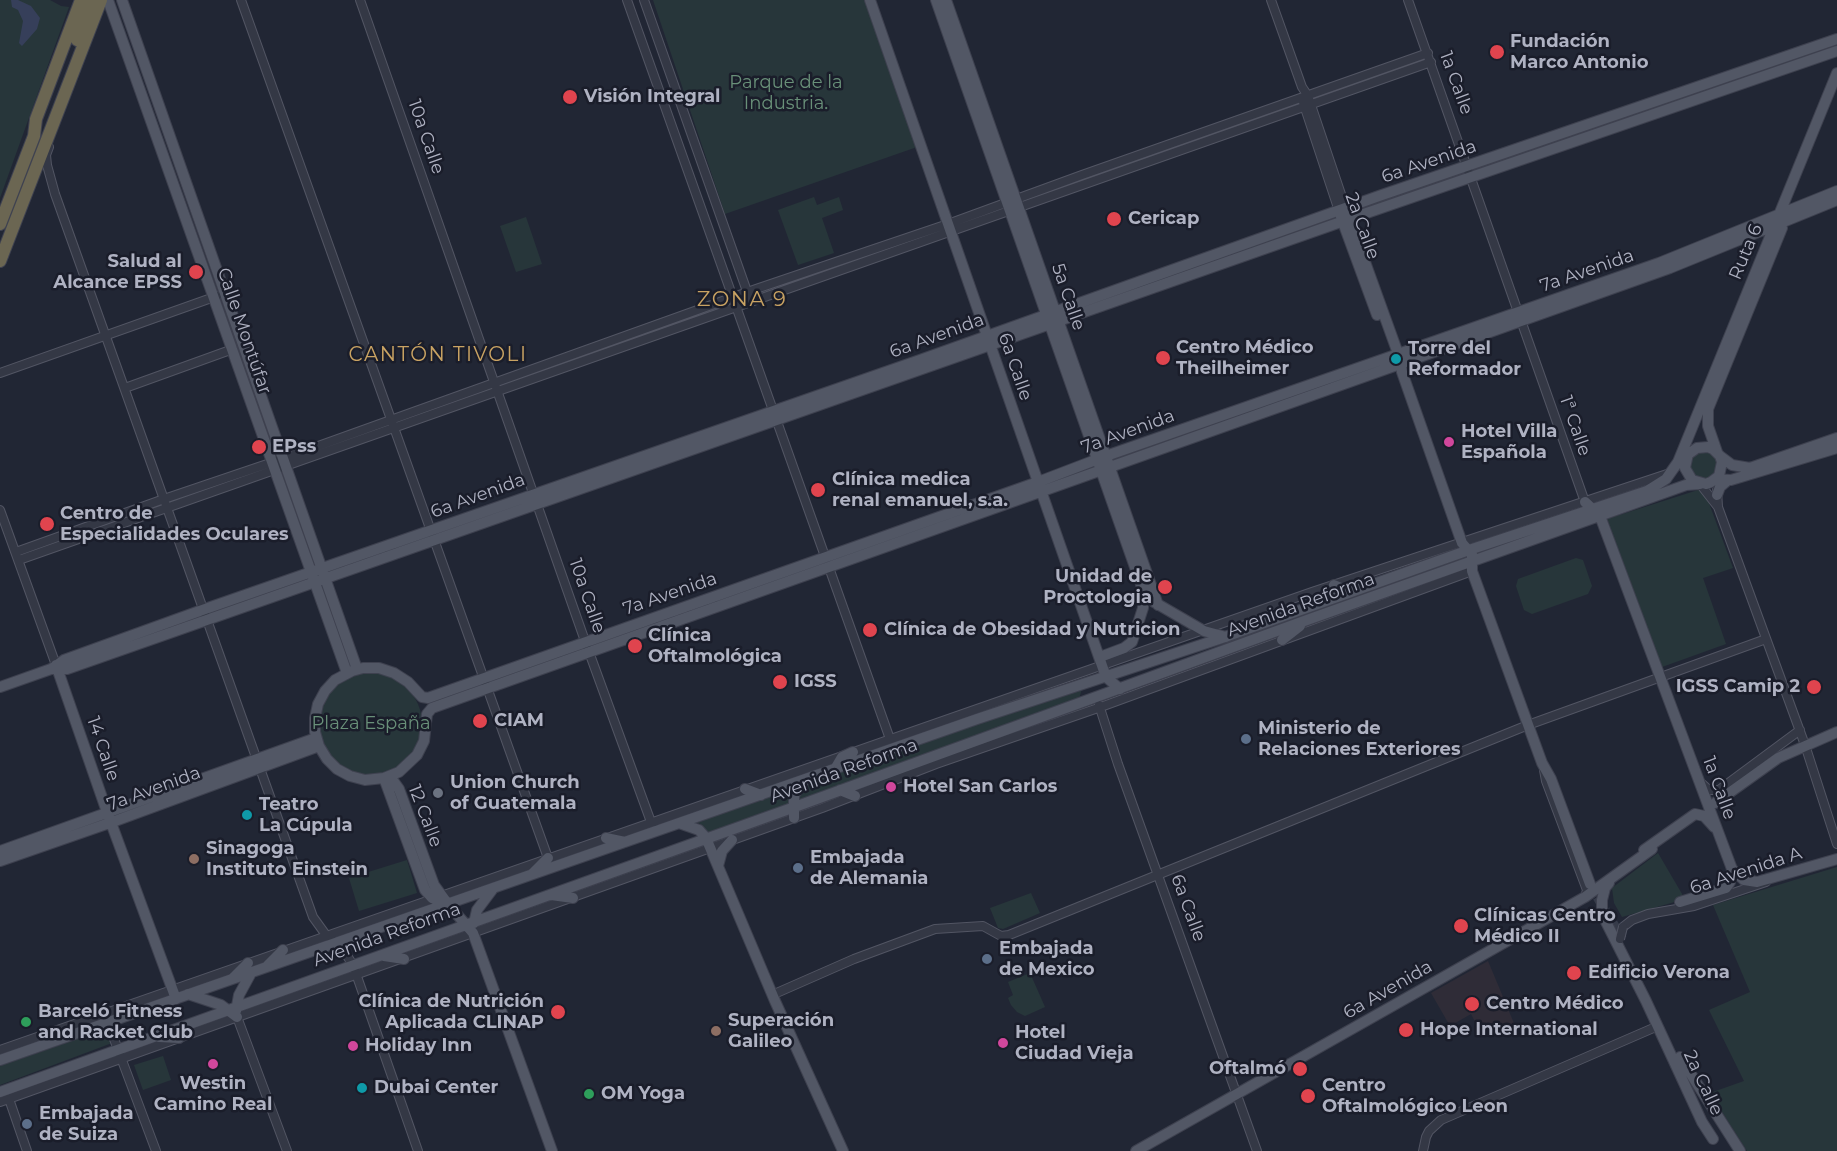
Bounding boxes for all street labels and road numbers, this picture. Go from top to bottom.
street label: 1a Calle [1435,48,1477,118]
street label: 10a Calle [403,97,449,177]
street label: 6a Avenida [1379,136,1479,188]
street label: 2a Calle [1340,190,1384,262]
street label: Ruta 6 [1725,221,1767,283]
street label: 7a Avenida [1537,245,1637,297]
street label: 5a Calle [1047,261,1089,333]
street label: Calle Montúfar [212,265,276,397]
street label: 6a Avenida [887,309,987,363]
street label: 6a Calle [993,330,1037,404]
street label: 1ª Calle [1555,393,1595,459]
street label: 7a Avenida [1078,405,1178,459]
street label: 6a Avenida [428,469,528,523]
street label: 10a Calle [564,556,610,636]
street label: 7a Avenida [620,568,720,620]
street label: Avenida Reforma [1224,568,1378,642]
street label: 14 Calle [82,714,124,784]
street label: Avenida Reforma [767,734,921,808]
street label: 1a Calle [1698,753,1740,823]
street label: 7a Avenida [104,762,204,816]
street label: 12 Calle [403,782,447,850]
street label: 6a Avenida A [1687,843,1805,899]
street label: 6a Calle [1166,871,1210,945]
street label: Avenida Reforma [310,898,464,972]
street label: 6a Avenida [1340,956,1436,1024]
street label: 2a Calle [1679,1047,1727,1119]

